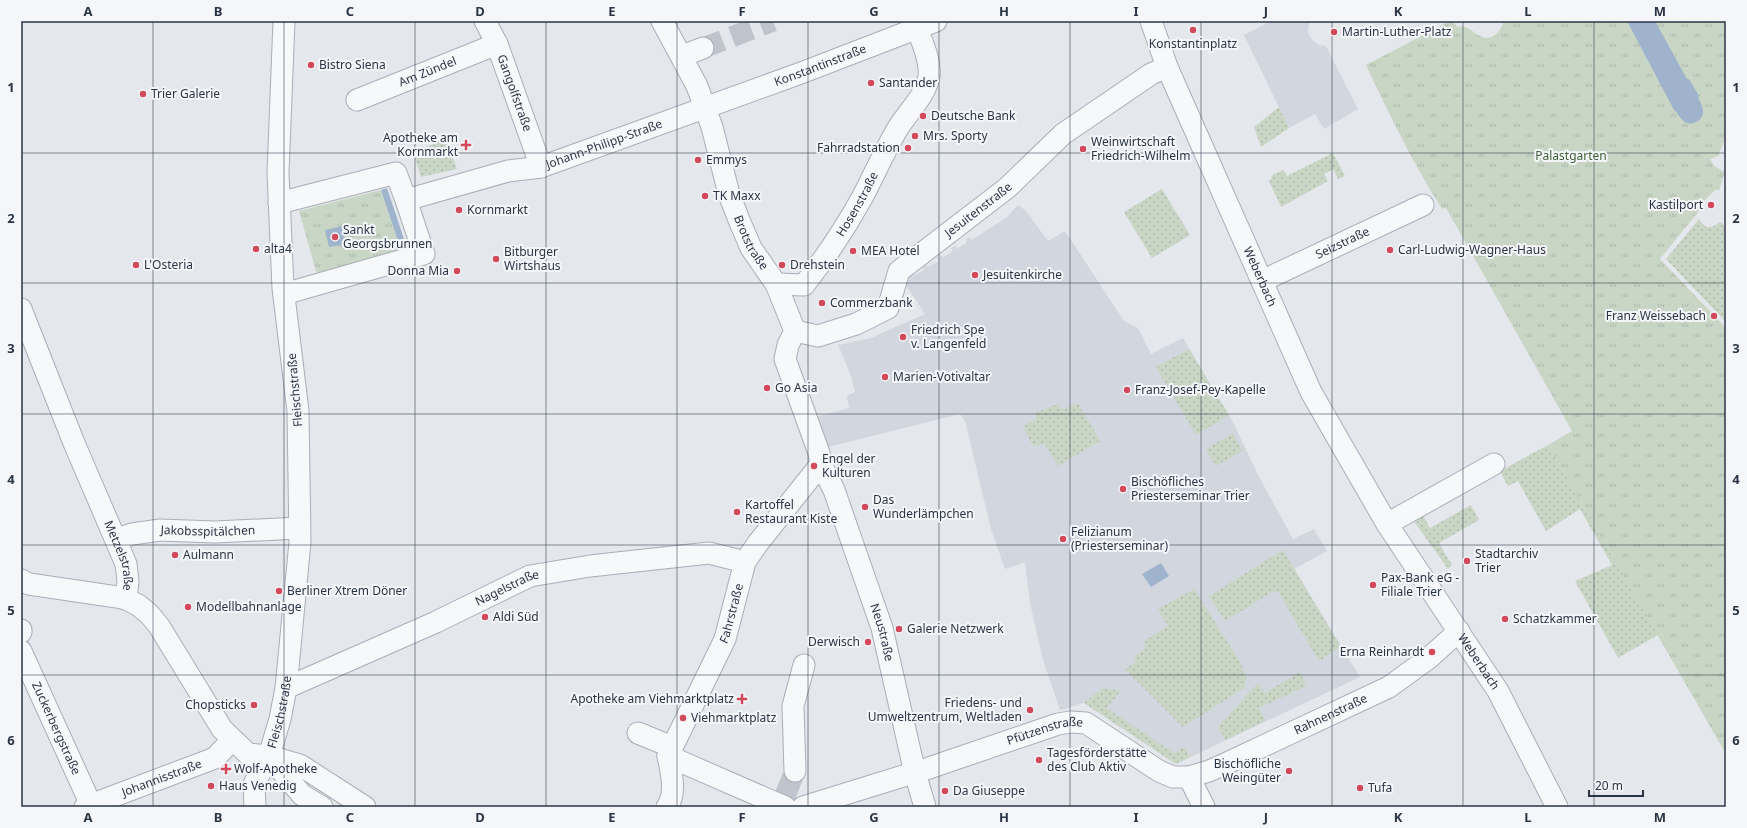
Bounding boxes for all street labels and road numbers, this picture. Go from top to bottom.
street label: Konstantinstraße [772,40,869,90]
street label: Am Zündel [396,52,459,91]
street label: Gangolfstraße [493,52,537,134]
street label: Johann-Philipp-Straße [542,115,665,173]
street label: Hosenstraße [832,168,882,240]
street label: Jesuitenstraße [940,178,1016,241]
street label: Brotstraße [730,213,773,273]
street label: Seizstraße [1312,222,1372,263]
street label: Weberbach [1240,244,1281,309]
street label: Fleischstraße [283,352,306,428]
street label: Metzelstraße [100,518,137,592]
street label: Jakobsspitälchen [159,521,256,540]
street label: Nagelstraße [472,566,540,610]
street label: Fahrstraße [715,581,747,646]
street label: Neustraße [866,601,898,663]
street label: Weberbach [1454,630,1504,693]
street label: Fleischstraße [263,675,295,750]
street label: Zuckerbergstraße [28,679,85,778]
street label: Rahnenstraße [1291,689,1370,738]
street label: Pfützenstraße [1004,713,1084,749]
street label: Johannisstraße [118,755,204,801]

